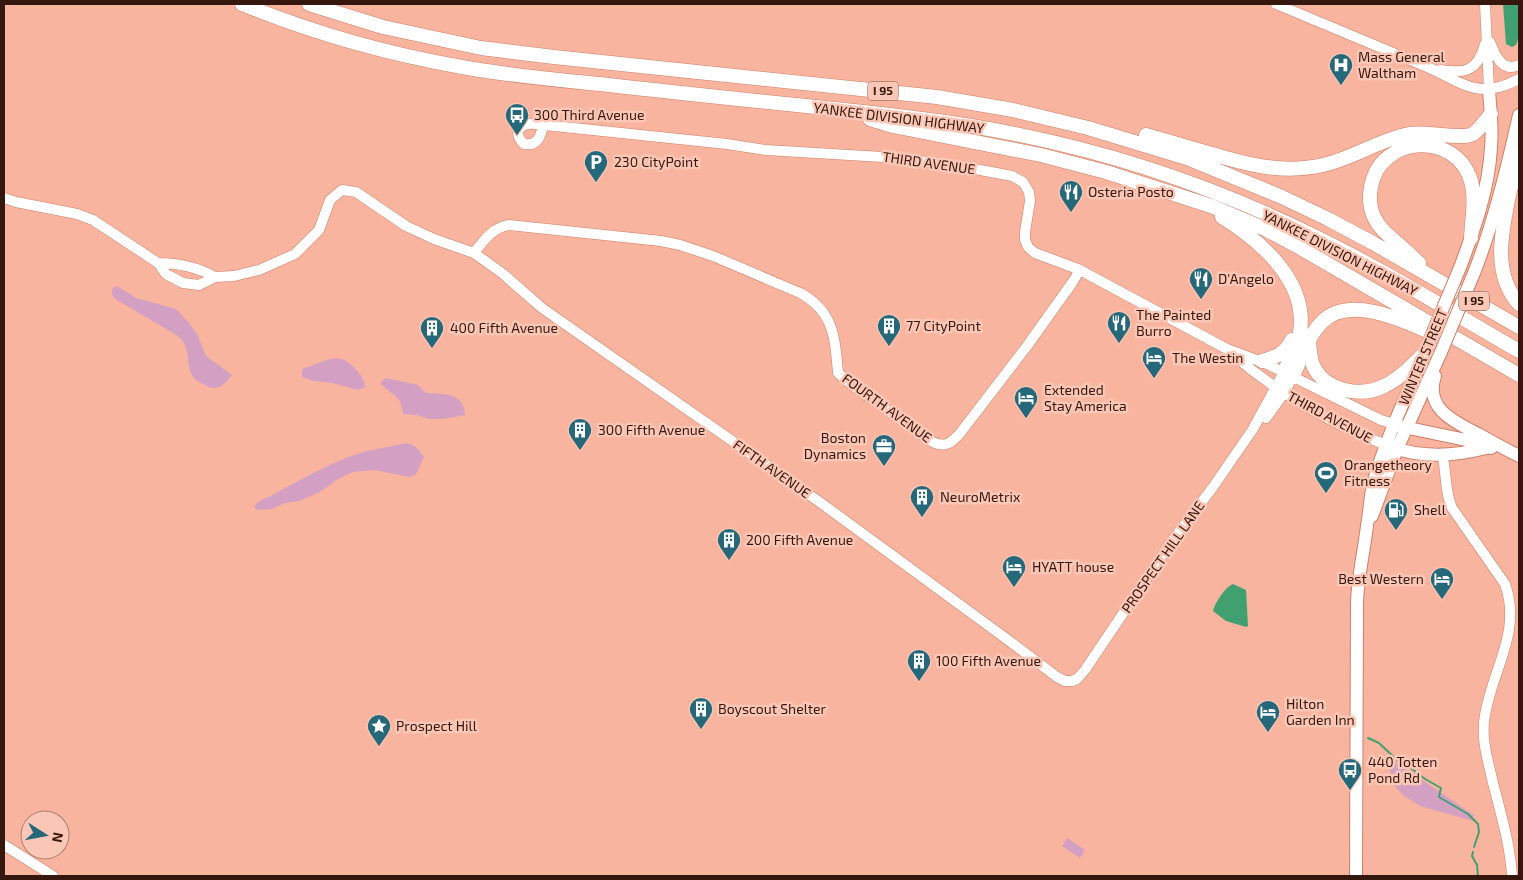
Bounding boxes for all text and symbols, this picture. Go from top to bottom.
place label: Mass General Waltham [1358,48,1446,81]
hospital icon: Mass General Waltham [1328,52,1354,86]
road number: I 95 [868,82,898,100]
street label: YANKEE DIVISION HIGHWAY [813,99,985,136]
bus stop icon: 300 Third Avenue [504,102,530,136]
place label: 300 Third Avenue [534,106,644,123]
street label: THIRD AVENUE [882,148,977,177]
parking icon: 230 CityPoint [583,149,609,183]
place label: 230 CityPoint [614,153,698,170]
restaurant icon: Osteria Posto [1058,179,1084,213]
place label: Osteria Posto [1088,183,1174,200]
street label: YANKEE DIVISION HIGHWAY [1260,206,1421,299]
restaurant icon: D'Angelo [1188,266,1214,300]
place label: D'Angelo [1218,270,1274,287]
road number: I 95 [1459,292,1489,310]
place label: The Painted Burro [1136,306,1211,339]
street label: WINTER STREET [1395,306,1450,408]
restaurant icon: The Painted Burro [1106,310,1132,344]
building icon: 77 CityPoint [876,313,902,347]
building icon: 400 Fifth Avenue [419,315,445,349]
place label: 77 CityPoint [906,317,981,334]
place label: 400 Fifth Avenue [450,319,558,336]
hotel icon: The Westin [1141,345,1167,379]
place label: The Westin [1172,349,1243,366]
street label: FOURTH AVENUE [839,369,936,446]
place label: Extended Stay America [1044,381,1127,414]
hotel icon: Extended Stay America [1013,385,1039,419]
street label: THIRD AVENUE [1285,387,1376,446]
building icon: 300 Fifth Avenue [567,417,593,451]
place label: 300 Fifth Avenue [598,421,705,438]
place label: Boston Dynamics [804,429,866,462]
office icon: Boston Dynamics [871,433,897,467]
street label: FIFTH AVENUE [730,436,814,502]
place label: Orangetheory Fitness [1344,456,1433,489]
sports icon: Orangetheory Fitness [1313,460,1339,494]
building icon: NeuroMetrix [909,484,935,518]
place label: NeuroMetrix [940,488,1021,505]
street label: PROSPECT HILL LANE [1118,497,1208,616]
fuel station icon: Shell [1383,497,1409,531]
place label: Shell [1414,501,1447,518]
building icon: 200 Fifth Avenue [716,527,742,561]
place label: 200 Fifth Avenue [746,531,853,548]
hotel icon: HYATT house [1001,554,1027,588]
place label: HYATT house [1032,558,1114,575]
hotel icon: Best Western [1429,566,1455,600]
place label: Best Western [1338,570,1424,587]
building icon: 100 Fifth Avenue [906,648,932,682]
place label: 100 Fifth Avenue [936,652,1041,669]
place label: Hilton Garden Inn [1286,695,1355,728]
building icon: Boyscout Shelter [688,696,714,730]
hotel icon: Hilton Garden Inn [1255,699,1281,733]
place label: Boyscout Shelter [718,700,827,717]
place icon: Prospect Hill [366,713,392,747]
place label: Prospect Hill [396,717,478,734]
place label: 440 Totten Pond Rd [1368,753,1437,786]
bus stop icon: 440 Totten Pond Rd [1337,757,1363,791]
north arrow [20,810,70,860]
text: N [49,831,68,844]

